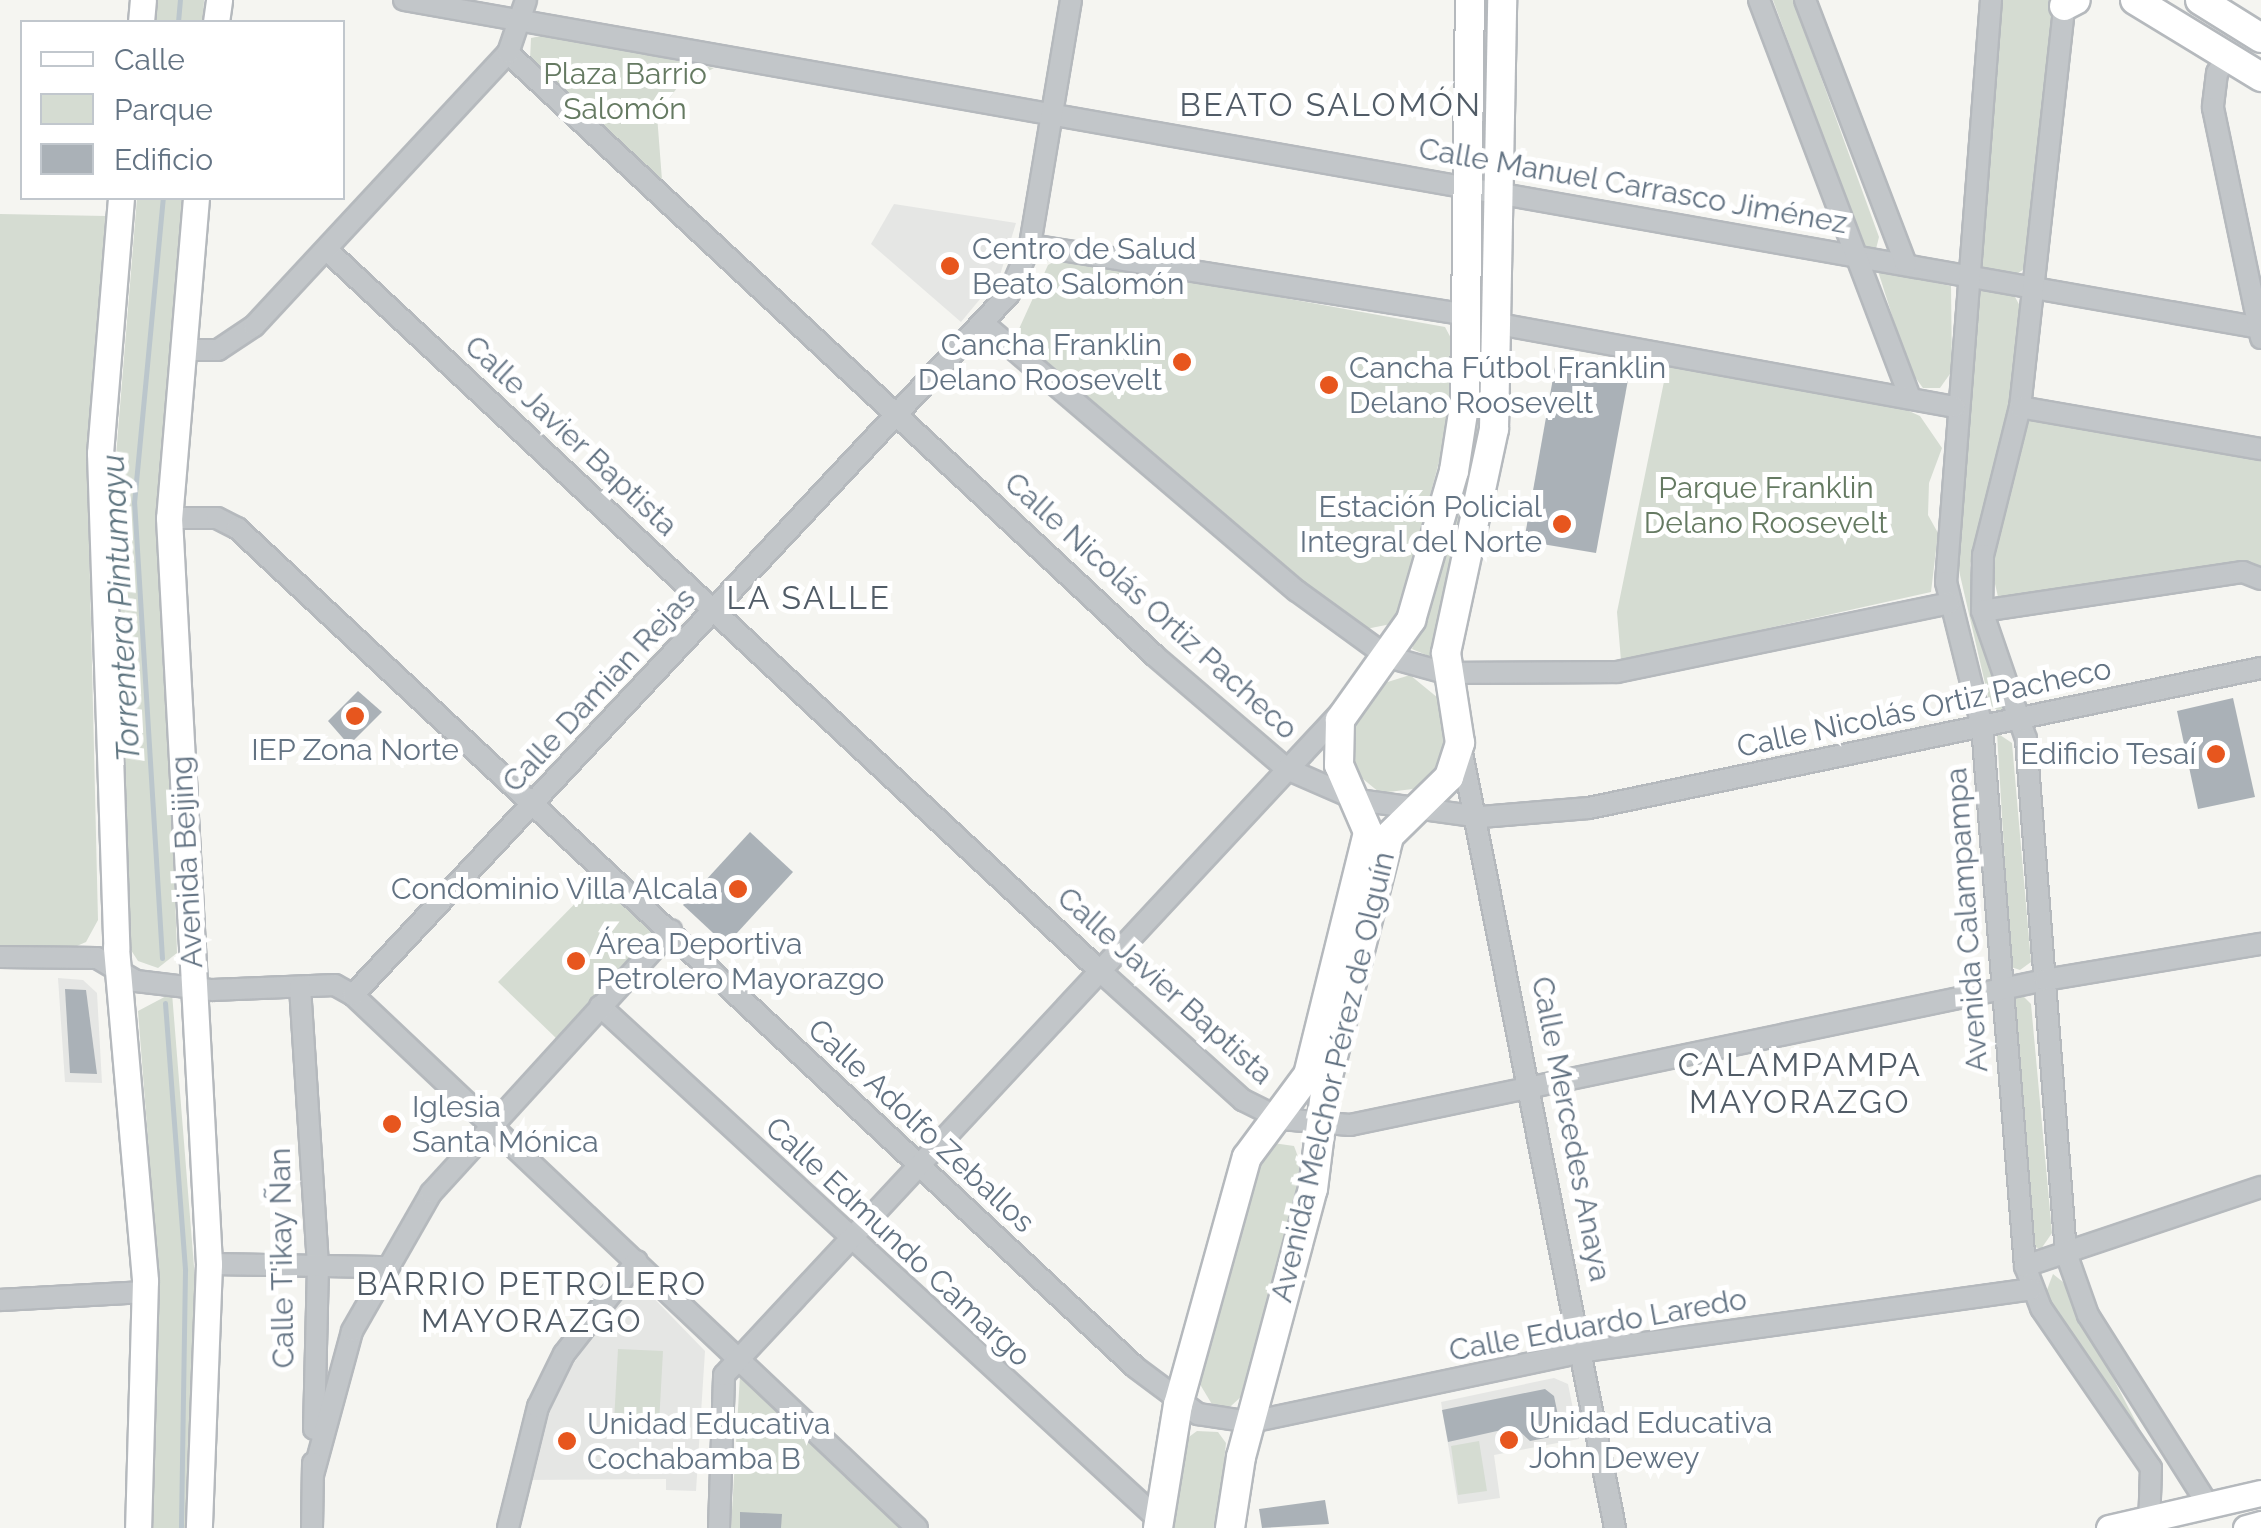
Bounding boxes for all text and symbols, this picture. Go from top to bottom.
legend [20,20,345,200]
text: Calle [114,42,185,77]
park label: Plaza Barrio Salomón [543,56,707,126]
district label: BEATO SALOMÓN [1180,86,1482,124]
text: Parque [114,92,213,127]
street label: Calle Manuel Carrasco Jiménez [1415,130,1851,242]
text: Edificio [114,142,213,177]
place label: Centro de Salud Beato Salomón [972,231,1196,302]
marker: Centro de Salud Beato Salomón [937,253,963,279]
place label: Cancha Franklin Delano Roosevelt [918,327,1162,398]
street label: Calle Javier Baptista [457,328,685,544]
place label: Cancha Fútbol Franklin Delano Roosevelt [1349,350,1667,420]
marker: Cancha Franklin Delano Roosevelt [1171,351,1193,373]
marker: Cancha Fútbol Franklin Delano Roosevelt [1318,374,1340,396]
water label: Torrentera Pintumayu [94,453,148,763]
street label: Calle Nicolás Ortiz Pacheco [997,465,1305,747]
park label: Parque Franklin Delano Roosevelt [1644,470,1888,540]
place label: Estación Policial Integral del Norte [1298,489,1542,560]
marker: Estación Policial Integral del Norte [1551,513,1573,535]
district label: LA SALLE [726,579,892,617]
street label: Calle Damian Rejas [495,580,703,800]
street label: Calle Nicolás Ortiz Pacheco [1734,651,2114,765]
marker: IEP Zona Norte [344,705,366,727]
place label: IEP Zona Norte [251,732,459,768]
place label: Edificio Tesaí [2019,736,2196,772]
marker: Edificio Tesaí [2205,743,2227,765]
street label: Avenida Beijing [163,755,211,969]
street label: Avenida Calampampa [1938,766,1996,1074]
street label: Avenida Melchor Pérez de Olguín [1264,848,1402,1306]
place label: Condominio Villa Alcala [389,871,718,907]
marker: Condominio Villa Alcala [727,878,749,900]
street label: Calle Javier Baptista [1049,879,1281,1093]
place label: Área Deportiva Petrolero Mayorazgo [596,926,884,996]
marker: Área Deportiva Petrolero Mayorazgo [565,950,587,972]
street label: Calle Mercedes Anaya [1524,973,1618,1285]
street label: Calle Adolfo Zeballos [800,1011,1042,1241]
district label: CALAMPAMPA MAYORAZGO [1678,1047,1922,1122]
place label: Iglesia Santa Mónica [412,1089,599,1160]
street label: Calle Edmundo Camargo [758,1110,1038,1374]
marker: Iglesia Santa Mónica [381,1113,403,1135]
street label: Calle T'ikay Ñan [262,1147,302,1369]
district label: BARRIO PETROLERO MAYORAZGO [356,1266,708,1341]
street label: Calle Eduardo Laredo [1446,1281,1750,1369]
place label: Unidad Educativa John Dewey [1529,1405,1772,1476]
place label: Unidad Educativa Cochabamba B [587,1406,830,1476]
marker: Unidad Educativa John Dewey [1498,1429,1520,1451]
marker: Unidad Educativa Cochabamba B [556,1430,578,1452]

